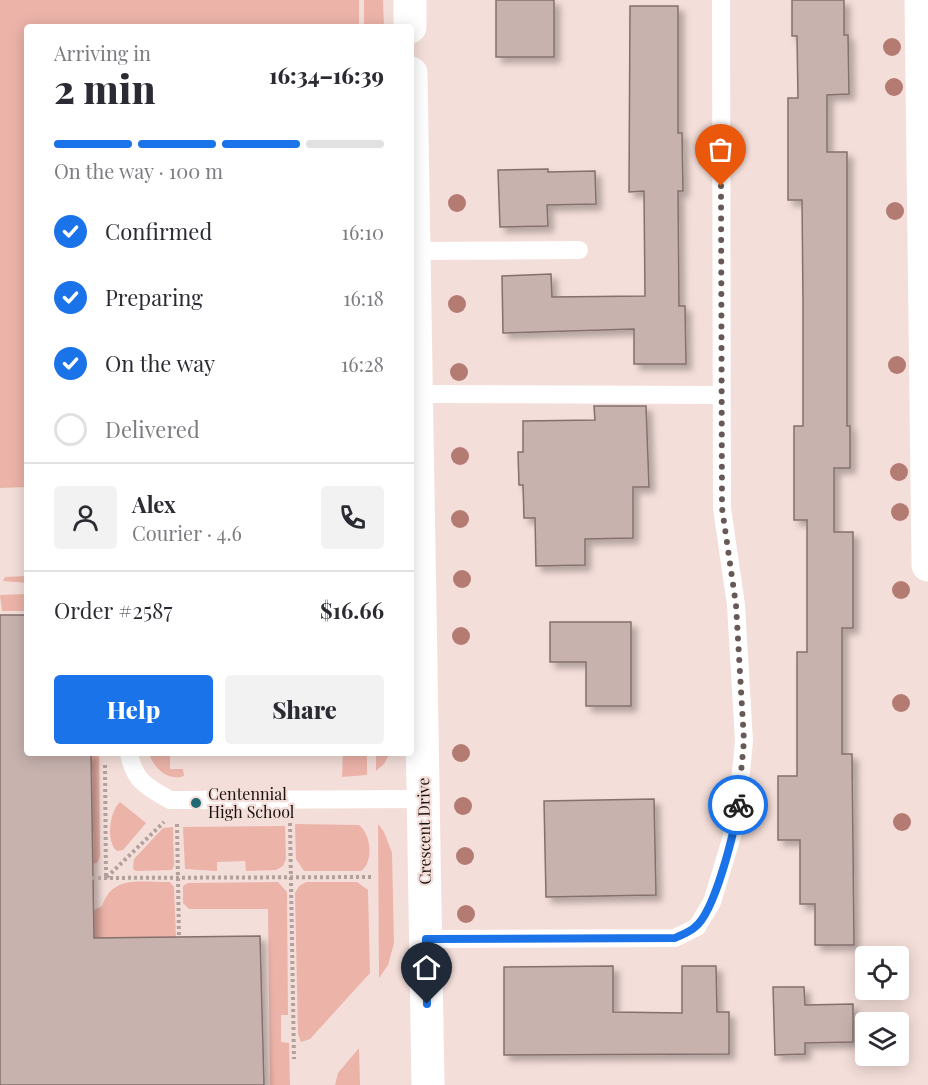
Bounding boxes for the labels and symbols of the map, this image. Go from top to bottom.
pin [695,124,746,186]
courier [708,775,768,835]
street label: Crescent Drive [412,777,435,885]
place label: Centennial High School [208,783,295,822]
marker: Centennial High School [189,796,203,810]
pin [401,942,452,1004]

